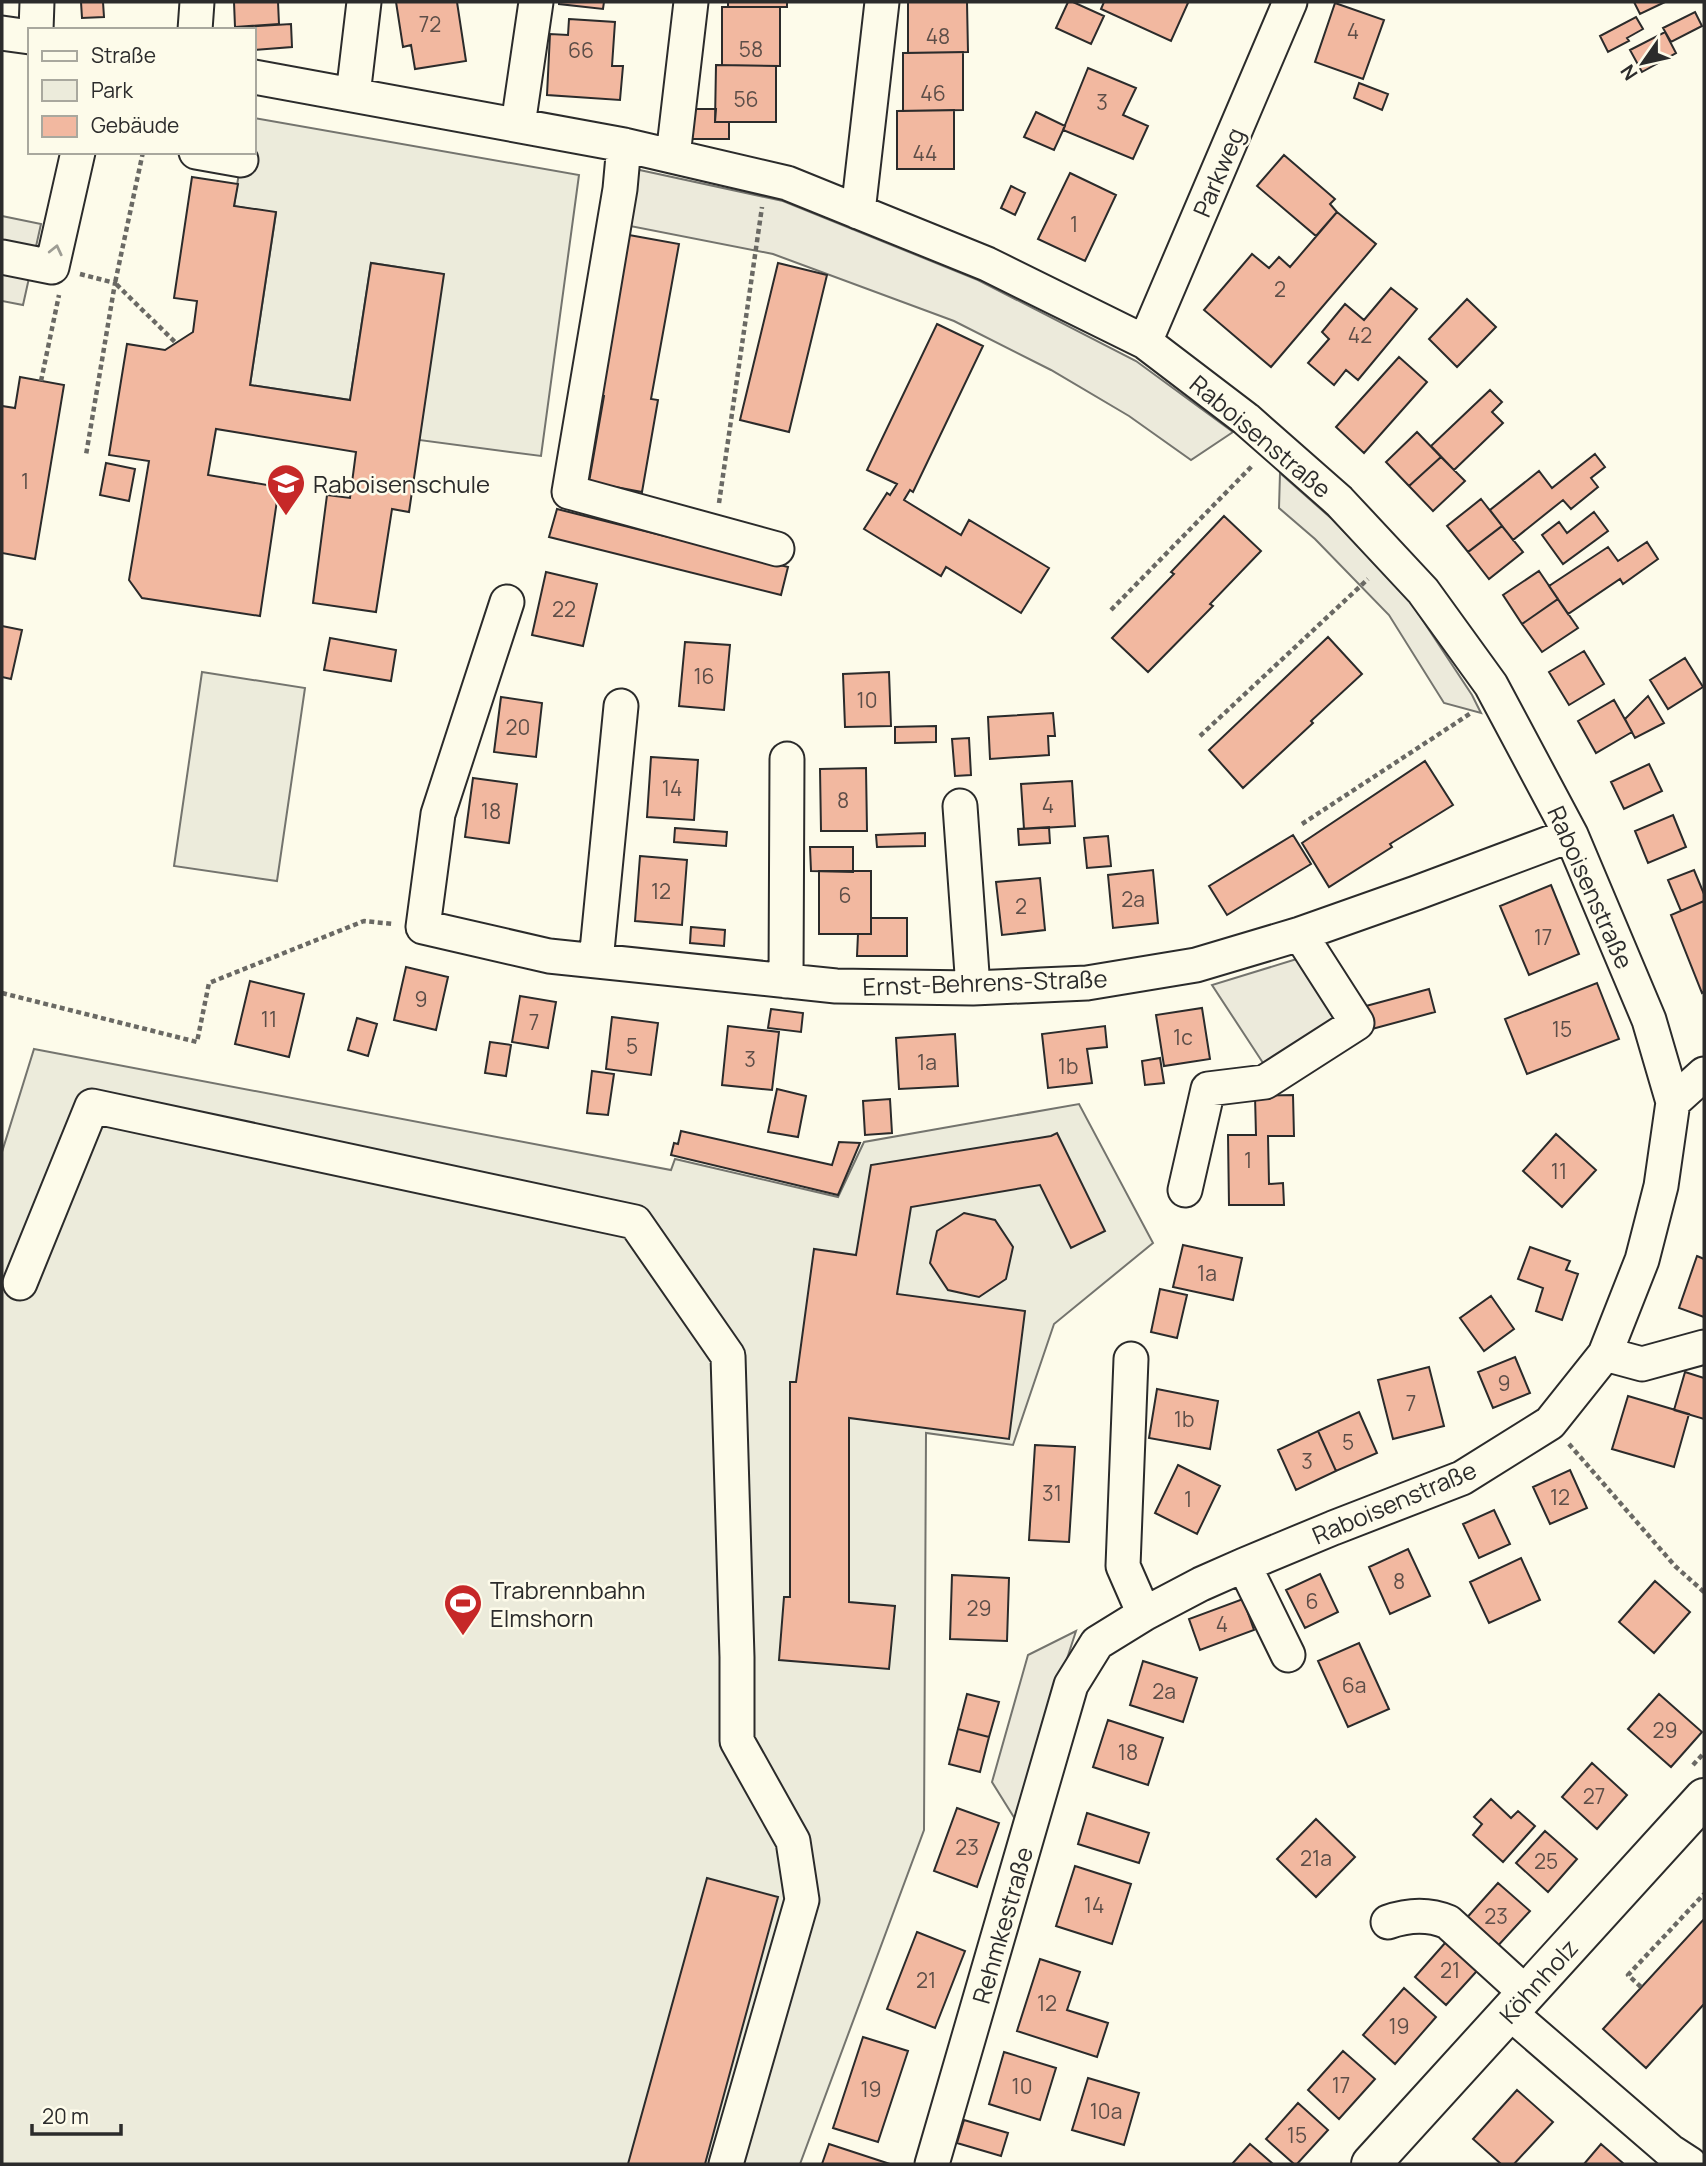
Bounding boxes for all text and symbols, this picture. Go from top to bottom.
house number: 72 [419,10,441,38]
house number: 4 [1347,17,1359,45]
house number: 48 [926,22,950,50]
legend [28,28,256,154]
north arrow [1608,28,1678,98]
house number: 58 [739,35,763,63]
house number: 66 [568,36,594,64]
text: Straße [91,41,156,69]
text: N [1614,60,1644,85]
text: Park [91,76,133,104]
house number: 46 [920,79,946,107]
house number: 56 [733,85,759,113]
house number: 3 [1096,88,1108,116]
text: Gebäude [91,111,179,139]
street label: Parkweg [1184,122,1252,222]
house number: 44 [913,139,937,167]
house number: 1 [1070,210,1078,238]
one-way arrow [47,244,62,256]
house number: 2 [1274,275,1286,303]
house number: 42 [1348,321,1372,349]
street label: Raboisenstraße [1183,367,1339,505]
school or university icon: Raboisenschule [265,462,307,517]
house number: 1 [21,467,29,495]
place label: Raboisenschule [313,467,490,500]
house number: 22 [552,595,576,623]
house number: 16 [693,662,715,690]
house number: 10 [857,686,878,714]
house number: 20 [506,713,530,741]
house number: 14 [662,774,682,802]
house number: 8 [837,786,849,814]
house number: 4 [1042,791,1054,819]
house number: 18 [481,797,501,825]
street label: Raboisenstraße [1540,800,1642,974]
house number: 12 [651,877,671,905]
house number: 6 [838,881,852,909]
house number: 2a [1121,885,1145,913]
house number: 2 [1015,892,1027,920]
house number: 17 [1534,923,1552,951]
street label: Ernst-Behrens-Straße [862,961,1108,1003]
house number: 9 [414,985,428,1013]
house number: 11 [261,1005,277,1033]
house number: 7 [529,1008,539,1036]
house number: 15 [1552,1015,1572,1043]
house number: 1c [1173,1023,1193,1051]
house number: 5 [626,1032,638,1060]
house number: 3 [744,1045,756,1073]
house number: 1a [917,1048,937,1076]
house number: 1b [1058,1052,1078,1080]
house number: 1 [1244,1146,1252,1174]
house number: 11 [1551,1157,1567,1185]
house number: 1a [1197,1259,1217,1287]
house number: 9 [1497,1369,1511,1397]
house number: 7 [1406,1389,1416,1417]
house number: 1b [1174,1405,1194,1433]
house number: 5 [1342,1428,1354,1456]
house number: 3 [1301,1447,1313,1475]
street label: Raboisenstraße [1307,1453,1481,1551]
house number: 31 [1042,1479,1062,1507]
house number: 12 [1550,1483,1570,1511]
house number: 1 [1184,1485,1192,1513]
house number: 8 [1393,1567,1405,1595]
place label: Trabrennbahn Elmshorn [490,1573,645,1634]
sports icon: Trabrennbahn Elmshorn [442,1582,484,1637]
house number: 6 [1305,1587,1319,1615]
house number: 29 [966,1594,992,1622]
house number: 4 [1216,1610,1228,1638]
house number: 6a [1342,1671,1366,1699]
house number: 2a [1152,1677,1176,1705]
house number: 29 [1652,1716,1678,1744]
house number: 18 [1118,1738,1138,1766]
house number: 27 [1583,1782,1605,1810]
house number: 23 [955,1833,979,1861]
street label: Rehmkestraße [964,1843,1040,2007]
house number: 21a [1300,1844,1332,1872]
house number: 25 [1534,1847,1558,1875]
house number: 14 [1084,1891,1104,1919]
house number: 23 [1484,1902,1508,1930]
street label: Köhnholz [1491,1932,1585,2030]
house number: 21 [1440,1956,1460,1984]
house number: 21 [916,1966,936,1994]
house number: 12 [1037,1989,1057,2017]
house number: 19 [1388,2012,1410,2040]
house number: 17 [1332,2071,1350,2099]
house number: 10 [1012,2072,1033,2100]
house number: 19 [860,2075,882,2103]
scale bar [32,2092,121,2136]
house number: 10a [1090,2097,1122,2125]
text: 20 m [42,2102,89,2130]
house number: 15 [1287,2121,1307,2149]

